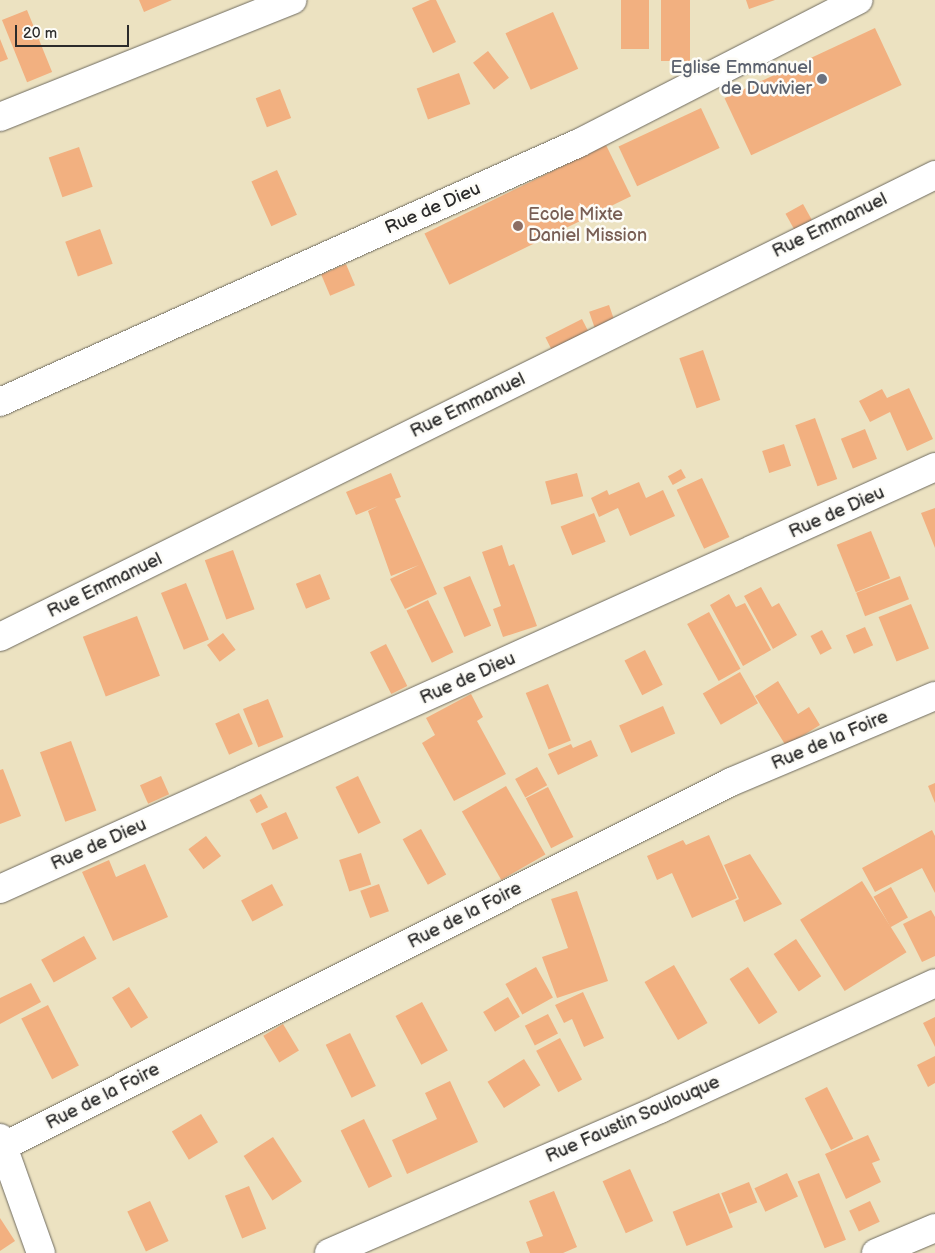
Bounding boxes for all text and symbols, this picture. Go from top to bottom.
scale bar [18,15,131,47]
text: 20 m [23,24,57,43]
place label: Eglise Emmanuel de Duvivier [670,58,812,100]
marker: Eglise Emmanuel de Duvivier [816,73,828,85]
street label: Rue de Dieu [382,178,484,240]
street label: Rue Emmanuel [769,189,891,263]
place label: Ecole Mixte Daniel Mission [528,205,647,248]
marker: Ecole Mixte Daniel Mission [512,220,524,232]
street label: Rue Emmanuel [407,369,529,443]
street label: Rue de Dieu [786,482,888,544]
street label: Rue Emmanuel [44,549,166,623]
street label: Rue de Dieu [417,648,519,710]
street label: Rue de la Foire [768,707,892,775]
street label: Rue de Dieu [48,814,150,876]
street label: Rue de la Foire [405,878,525,954]
street label: Rue de la Foire [43,1059,163,1135]
street label: Rue Faustin Soulouque [542,1072,724,1168]

